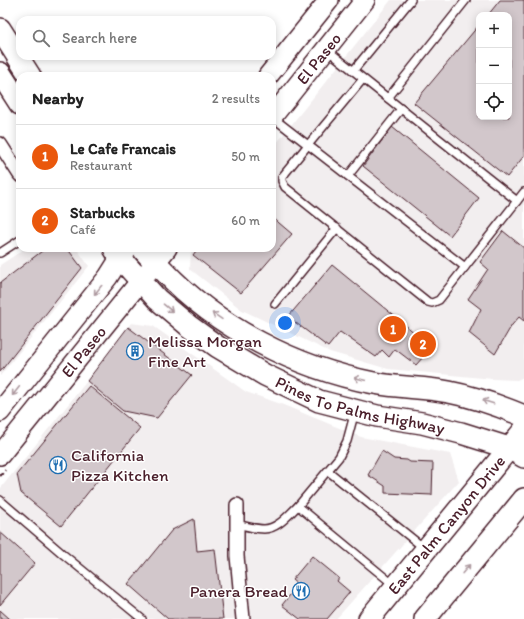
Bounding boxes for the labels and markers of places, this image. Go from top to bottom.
pin: 1 [380,314,406,344]
pin: 2 [410,329,436,359]
place label: Melissa Morgan Fine Art [148,331,262,371]
building icon: Melissa Morgan Fine Art [125,341,145,361]
place label: California Pizza Kitchen [71,445,169,485]
restaurant icon: California Pizza Kitchen [48,455,68,475]
place label: Panera Bread [190,581,289,601]
restaurant icon: Panera Bread [291,581,311,601]

